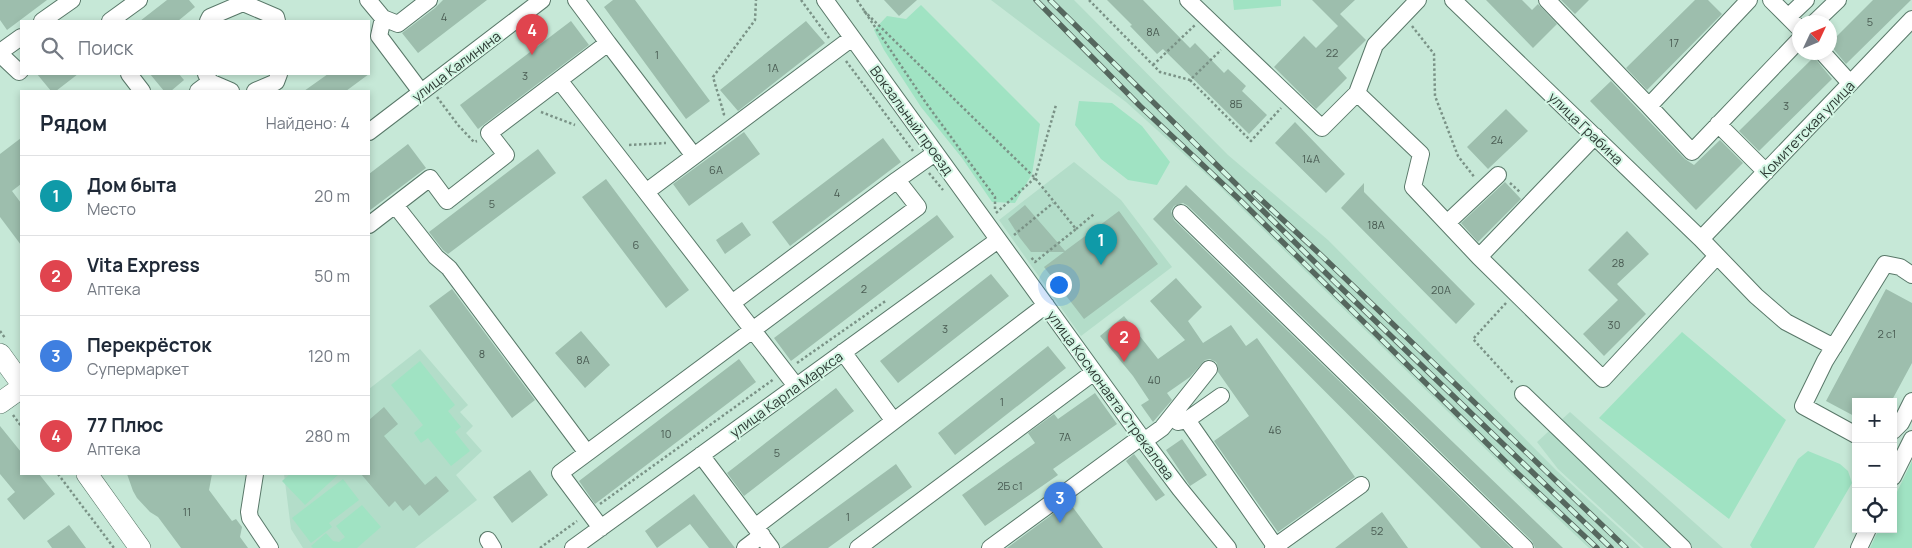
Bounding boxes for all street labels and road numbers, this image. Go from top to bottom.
street label: улица Калинина [408,26,504,106]
street label: Вокзальный проезд [866,62,958,178]
street label: Комитетская улица [1756,76,1858,182]
street label: улица Грабина [1544,87,1628,169]
street label: улица Космонавта Стрекалова [1043,307,1179,483]
street label: улица Карла Маркса [726,346,846,442]

